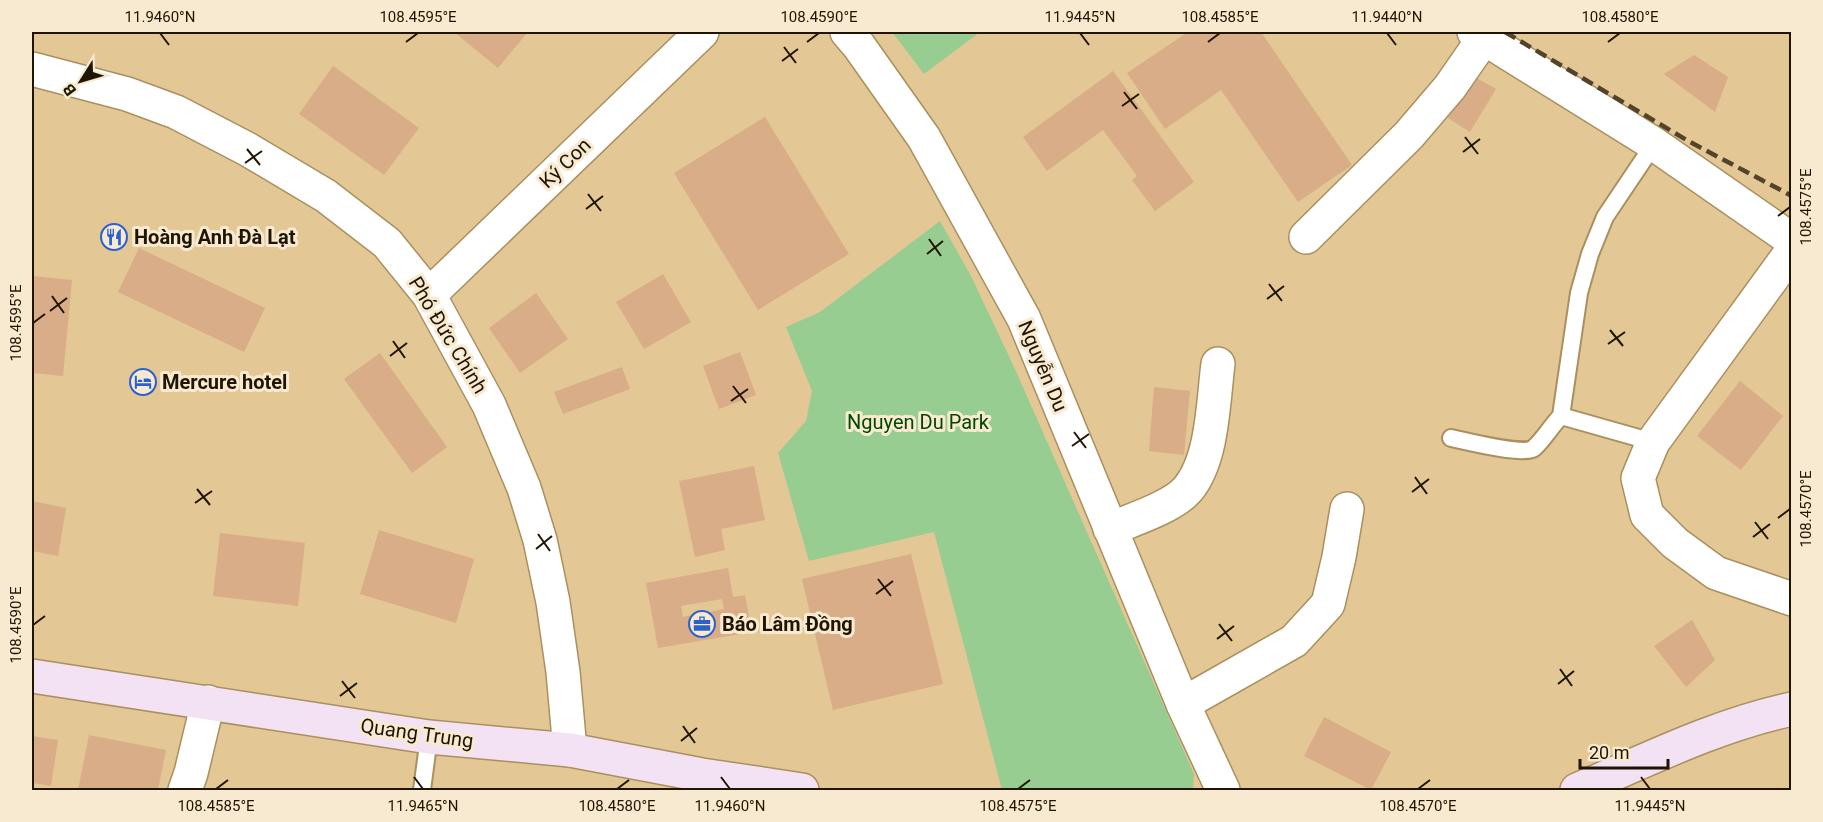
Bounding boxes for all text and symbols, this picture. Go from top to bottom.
text: 11.9460°N [125,8,195,26]
text: 108.4595°E [379,8,457,26]
text: 108.4590°E [780,8,858,26]
text: 11.9445°N [1045,8,1115,26]
text: 108.4585°E [1181,8,1259,26]
text: 11.9440°N [1352,8,1422,26]
text: 108.4580°E [1581,8,1659,26]
north arrow [51,51,111,111]
text: B [59,80,80,100]
street label: Ký Con [534,133,596,193]
text: 108.4575°E [1797,168,1815,246]
restaurant icon: Hoàng Anh Đà Lạt [99,222,129,252]
place label: Hoàng Anh Đà Lạt [134,225,296,249]
street label: Phó Đức Chính [404,272,492,398]
text: 108.4595°E [7,284,25,362]
street label: Nguyễn Du [1013,317,1073,415]
hotel icon: Mercure hotel [128,367,158,397]
place label: Mercure hotel [162,370,287,394]
park label: Nguyen Du Park [847,410,990,434]
text: 108.4570°E [1797,470,1815,548]
text: 108.4590°E [7,586,25,664]
office icon: Báo Lâm Đồng [687,609,717,639]
place label: Báo Lâm Đồng [722,612,853,636]
street label: Quang Trung [359,713,475,753]
scale bar [1580,732,1668,770]
text: 20 m [1589,742,1629,763]
text: 108.4585°E [177,797,255,815]
text: 11.9465°N [388,797,458,815]
text: 108.4580°E [578,797,656,815]
text: 11.9460°N [695,797,765,815]
text: 108.4575°E [979,797,1057,815]
text: 108.4570°E [1379,797,1457,815]
text: 11.9445°N [1615,797,1685,815]

